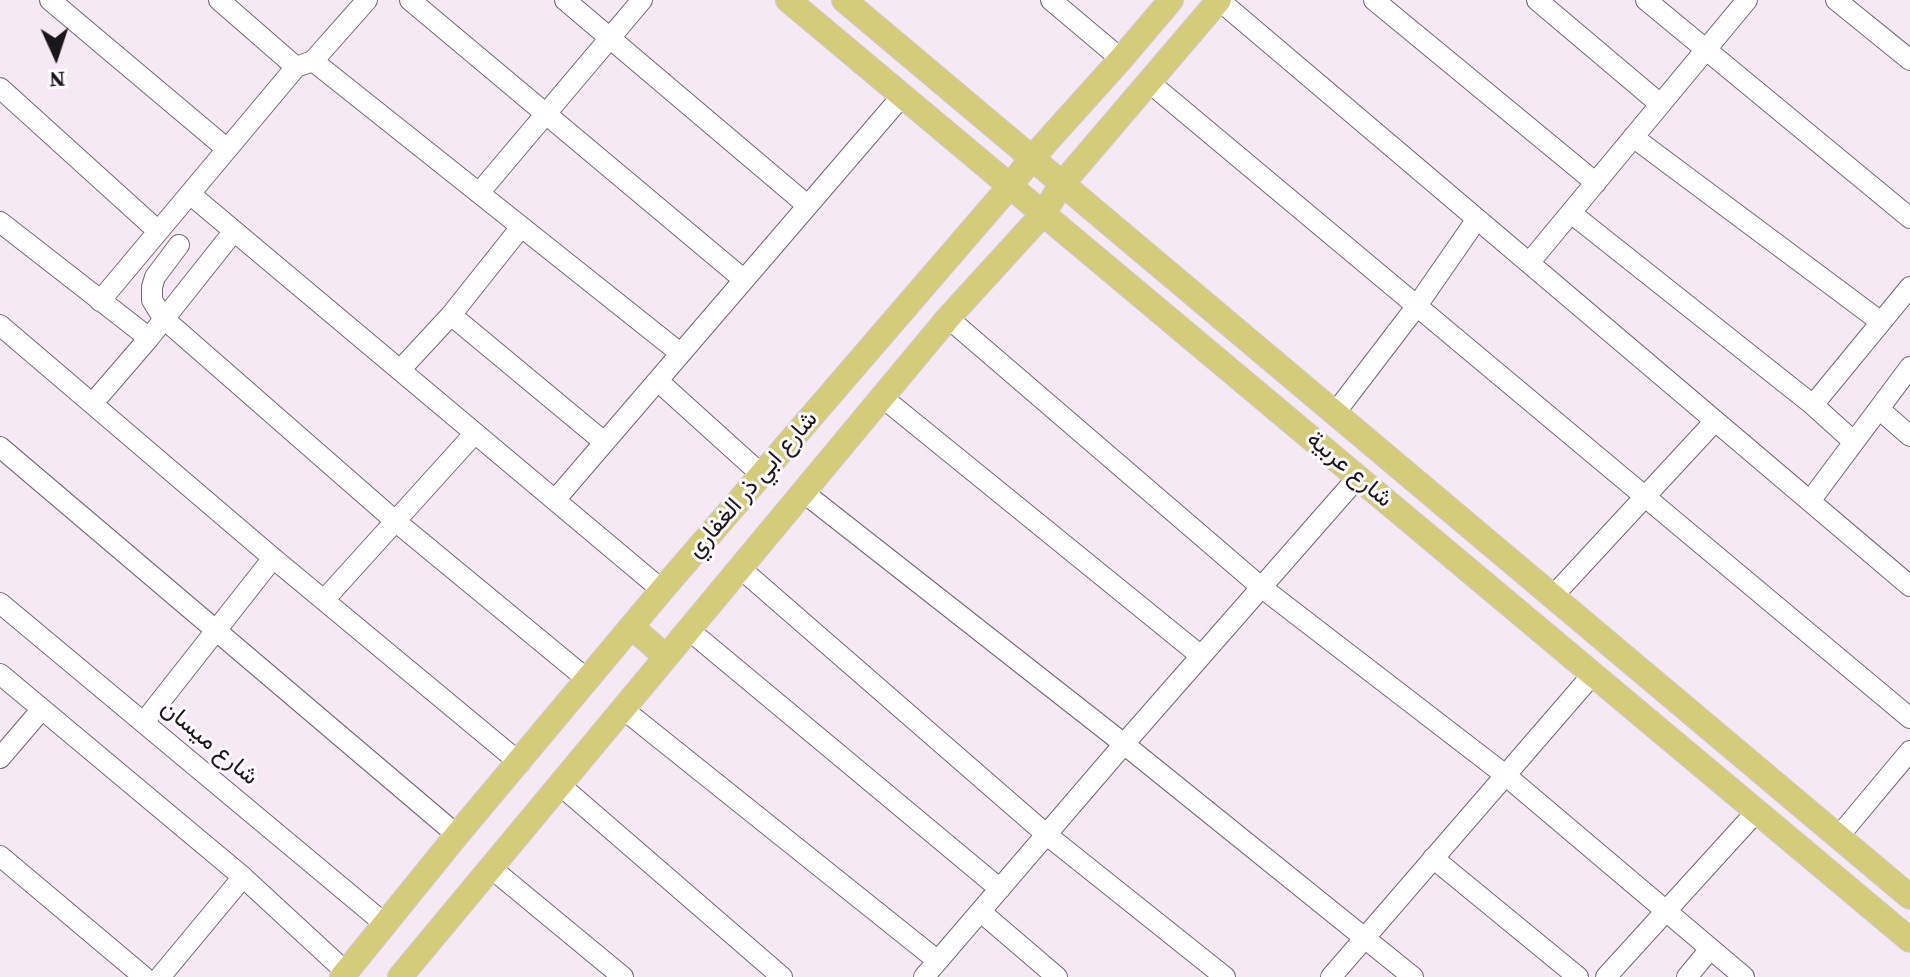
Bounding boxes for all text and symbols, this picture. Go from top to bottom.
north arrow [16,16,96,96]
text: N [48,65,66,95]
street label: شارع ابي ذر الغفاري [682,406,824,564]
street label: شارع عربية [1300,426,1398,514]
street label: شارع ميسان [154,694,264,792]

